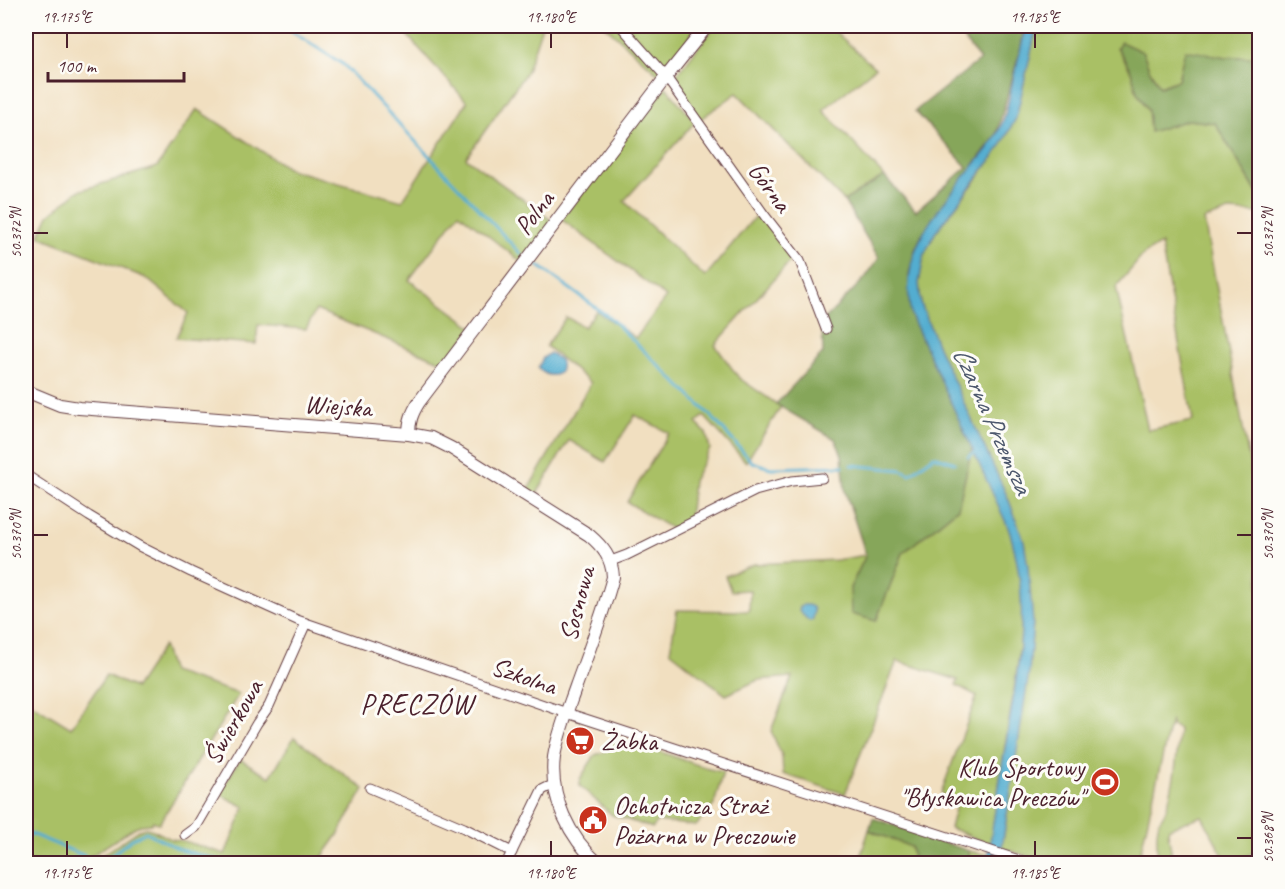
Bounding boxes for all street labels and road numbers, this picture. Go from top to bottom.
street label: Górna [741,155,800,220]
street label: Polna [507,183,562,242]
street label: Wiejska [303,387,375,425]
street label: Sosnowa [551,561,603,645]
street label: Szkolna [487,650,562,703]
street label: Świerkowa [196,672,271,770]

